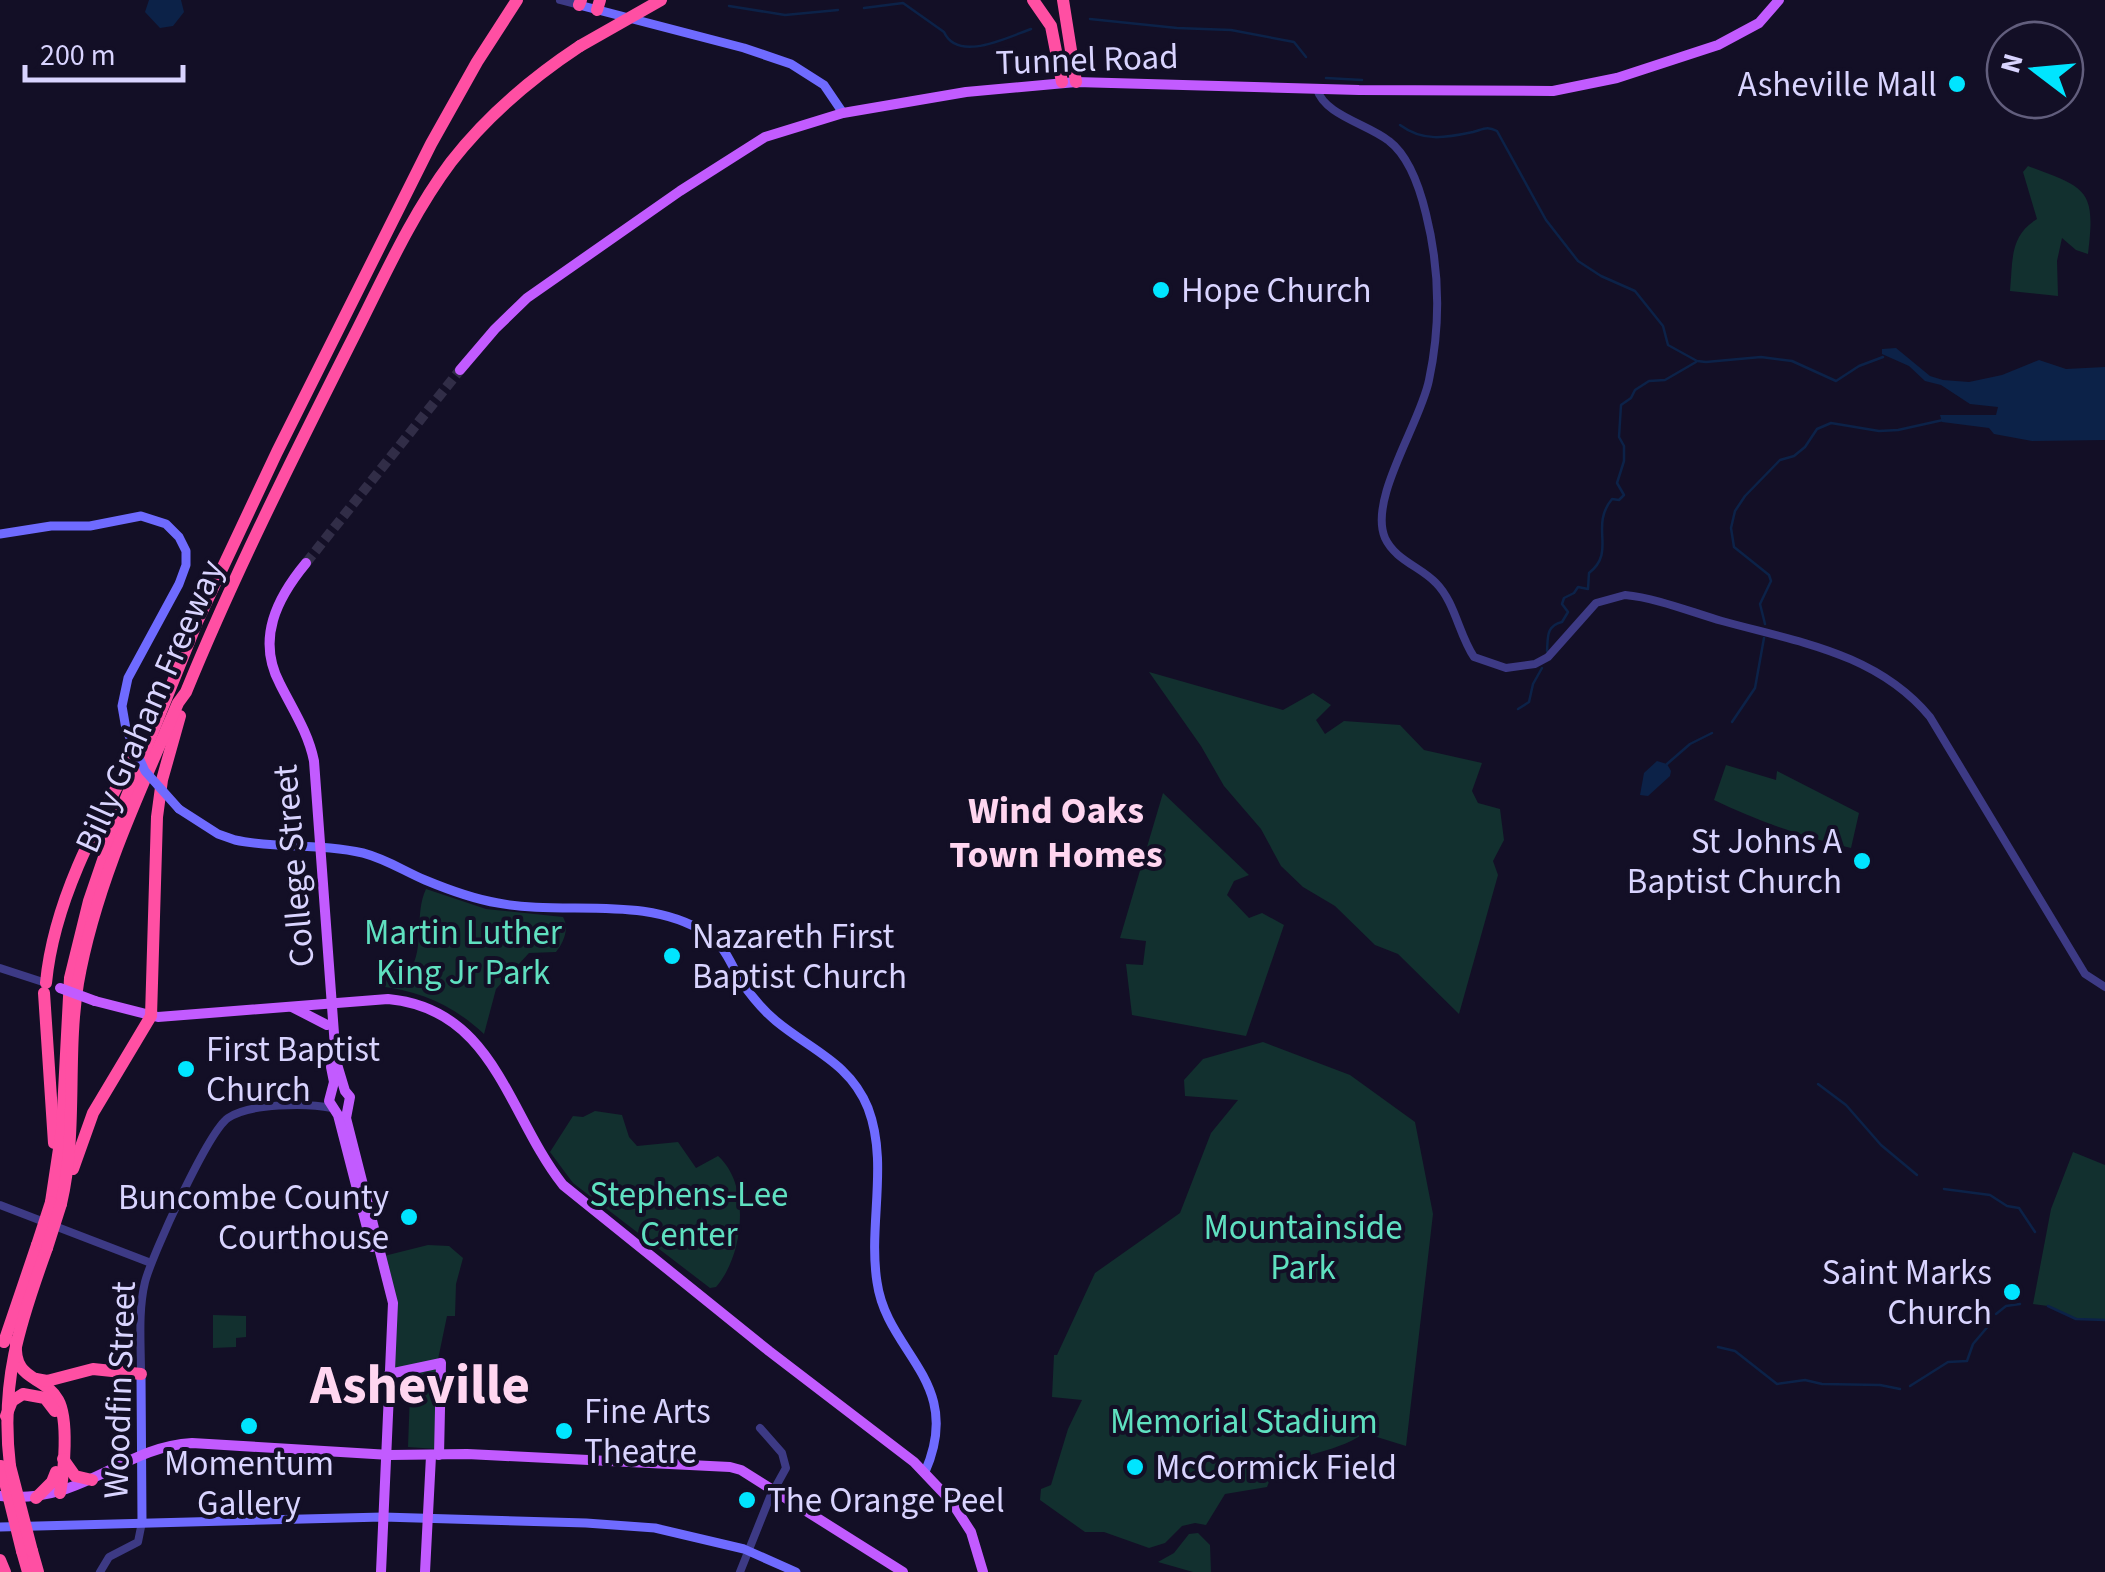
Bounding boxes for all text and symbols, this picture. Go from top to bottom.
scale bar [25,20,182,82]
north arrow [1985,20,2085,120]
street label: Tunnel Road [995,32,1179,88]
text: 200 m [40,34,116,77]
text: N [1990,49,2034,78]
place label: Asheville Mall [1738,60,1937,110]
marker: Asheville Mall [1946,73,1968,95]
place label: Hope Church [1181,266,1371,316]
marker: Hope Church [1150,279,1172,301]
street label: Billy Graham Freeway [63,552,237,861]
street label: College Street [260,762,328,969]
district label: Wind Oaks Town Homes [949,784,1163,882]
place label: St Johns A Baptist Church [1627,817,1842,907]
marker: St Johns A Baptist Church [1851,850,1873,872]
park label: Martin Luther King Jr Park [364,908,563,998]
place label: Nazareth First Baptist Church [692,912,907,1002]
marker: Nazareth First Baptist Church [661,945,683,967]
place label: First Baptist Church [206,1025,380,1115]
marker: First Baptist Church [175,1058,197,1080]
park label: Stephens-Lee Center [590,1170,788,1260]
place label: Buncombe County Courthouse [118,1173,389,1263]
park label: Mountainside Park [1203,1203,1403,1293]
marker: Buncombe County Courthouse [398,1206,420,1228]
place label: Saint Marks Church [1822,1248,1992,1338]
street label: Woodfin Street [91,1280,149,1500]
marker: Saint Marks Church [2001,1281,2023,1303]
district label: Asheville [309,1347,530,1425]
place label: Fine Arts Theatre [584,1387,711,1477]
park label: Memorial Stadium [1110,1397,1378,1447]
marker: Momentum Gallery [238,1415,260,1437]
marker: Fine Arts Theatre [553,1420,575,1442]
place label: Momentum Gallery [164,1439,334,1529]
place label: McCormick Field [1155,1443,1397,1493]
marker: McCormick Field [1124,1456,1146,1478]
place label: The Orange Peel [767,1476,1005,1526]
marker: The Orange Peel [736,1489,758,1511]

